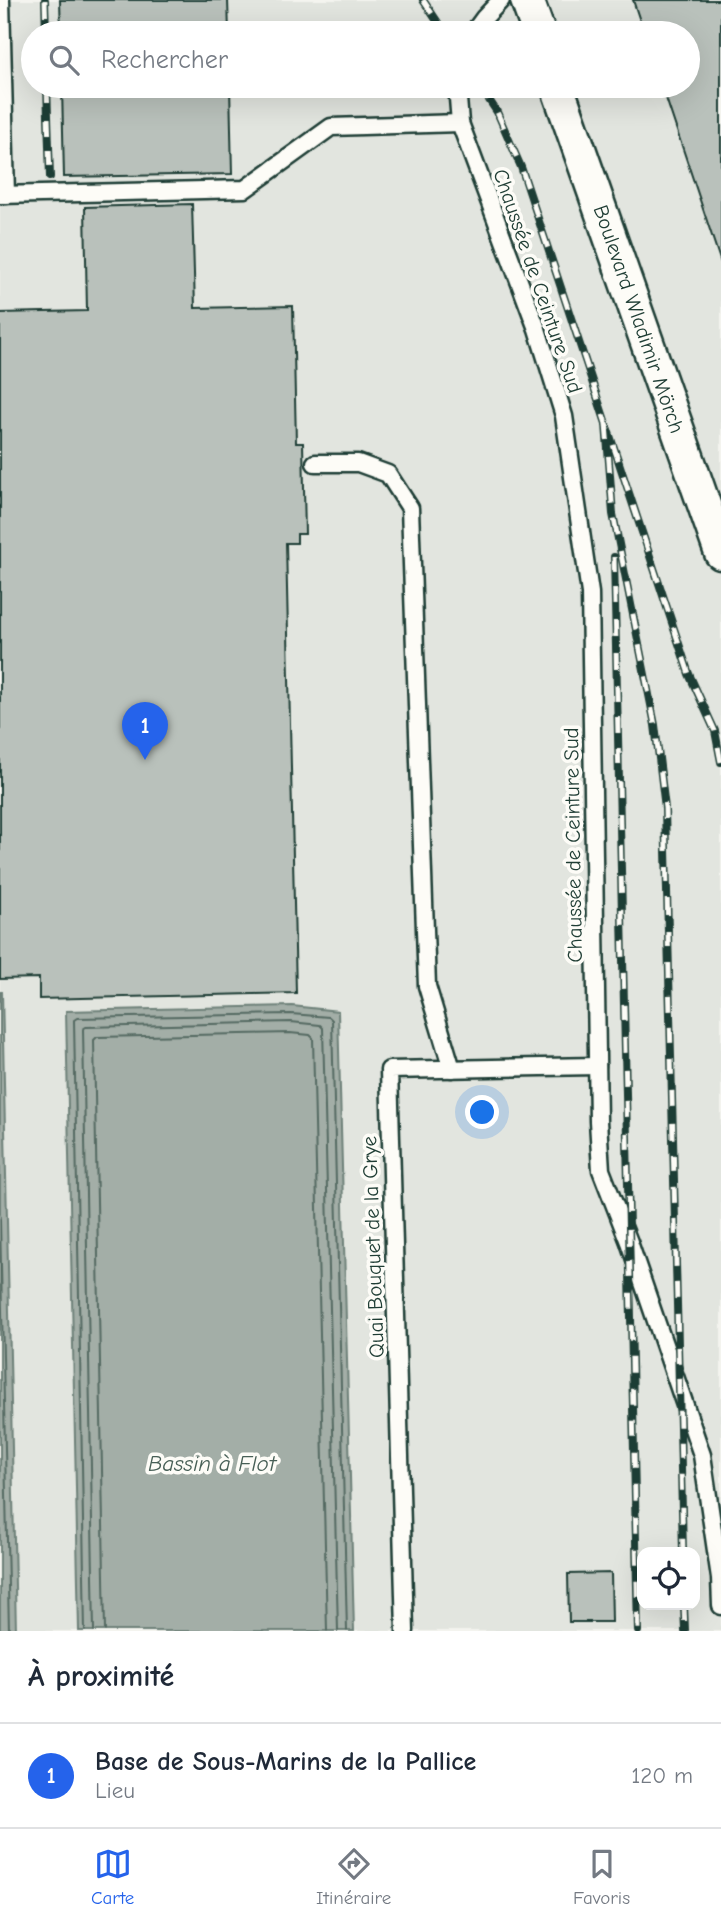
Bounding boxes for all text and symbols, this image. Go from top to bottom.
search box [21,21,700,98]
icon: search [45,41,83,79]
text: Rechercher [101,45,228,75]
street label: Chaussée de Ceinture Sud [488,166,588,396]
street label: Boulevard Wladimir Mörch [589,202,689,436]
pin: 1 [122,702,168,760]
street label: Chaussée de Ceinture Sud [559,727,587,963]
your location [465,1095,499,1129]
street label: Quai Bouquet de la Grye [357,1136,389,1358]
water label: Bassin à Flot [148,1450,278,1477]
map controls [637,1547,700,1610]
button: locate [637,1547,700,1610]
text: À proximité [28,1659,174,1694]
text: Base de Sous-Marins de la Pallice [95,1747,476,1777]
text: 1 [46,1762,56,1789]
text: 120 m [631,1762,693,1789]
text: Lieu [95,1777,135,1804]
tab: Carte [91,1845,134,1909]
tab: Itinéraire [316,1845,391,1909]
tab: Favoris [573,1845,630,1909]

